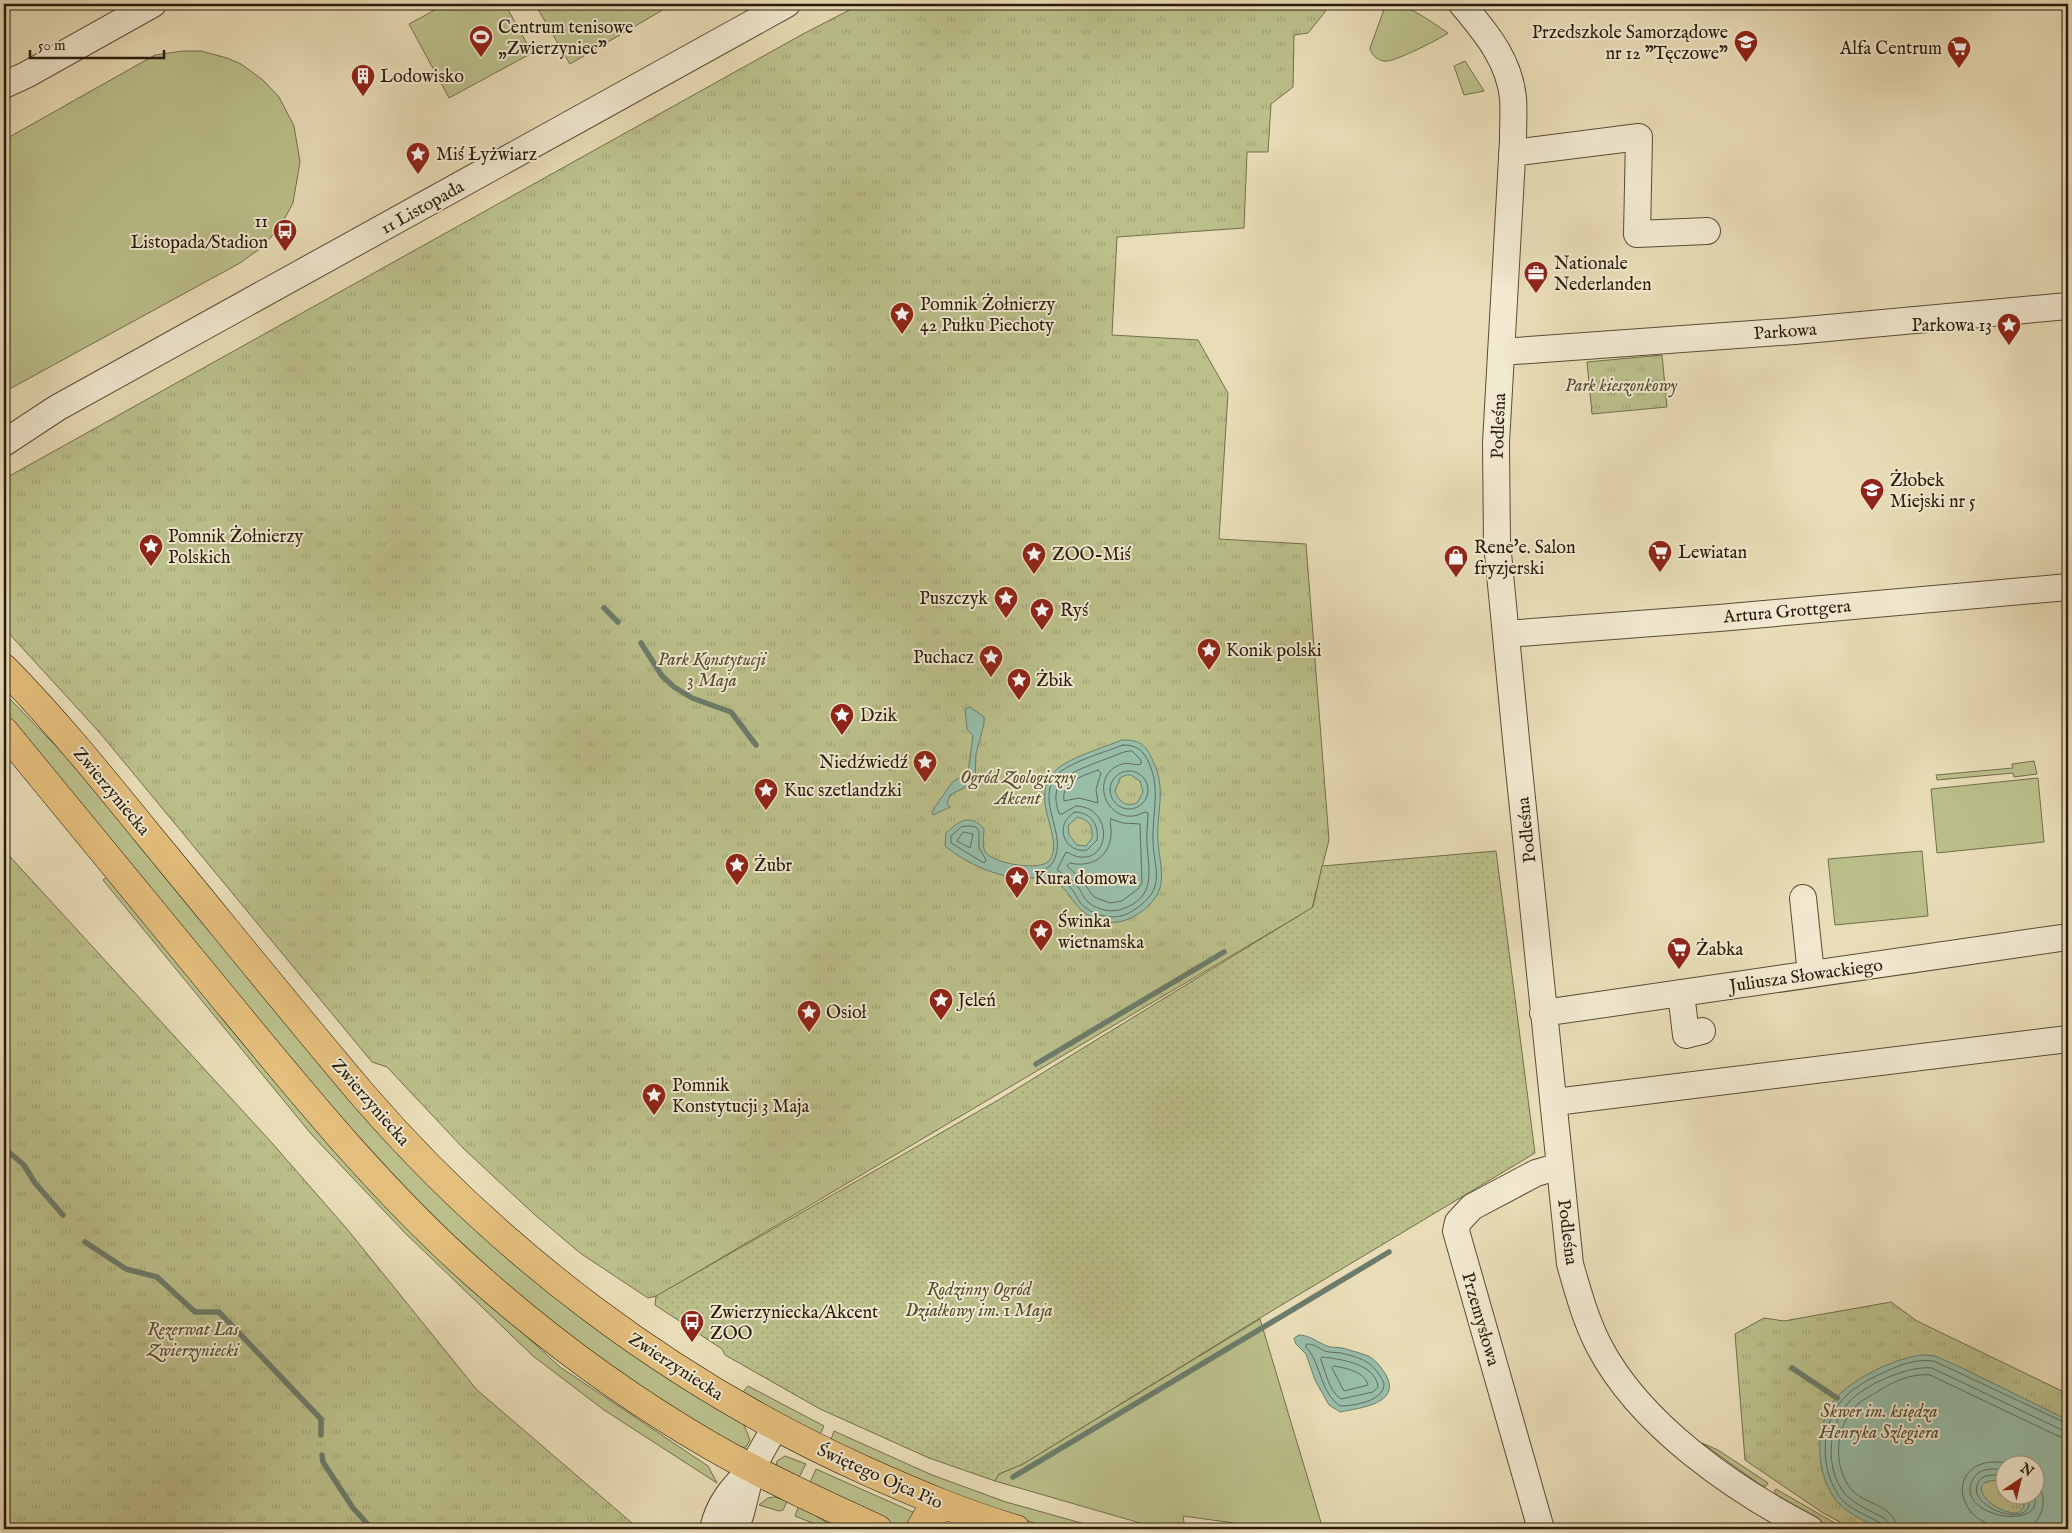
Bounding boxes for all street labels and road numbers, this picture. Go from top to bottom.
street label: 11 Listopada [377,176,469,241]
street label: Parkowa [1753,319,1818,346]
street label: Podleśna [1487,392,1512,460]
street label: Artura Grottgera [1721,595,1852,630]
street label: Zwierzyniecka [67,743,155,841]
street label: Podleśna [1513,796,1542,864]
street label: Juliusza Słowackiego [1726,954,1885,999]
street label: Zwierzyniecka [326,1054,414,1152]
street label: Podleśna [1551,1198,1582,1267]
street label: Przemysłowa [1455,1270,1504,1369]
street label: Zwierzyniecka [623,1328,727,1407]
street label: Świętego Ojca Pio [813,1438,947,1515]

